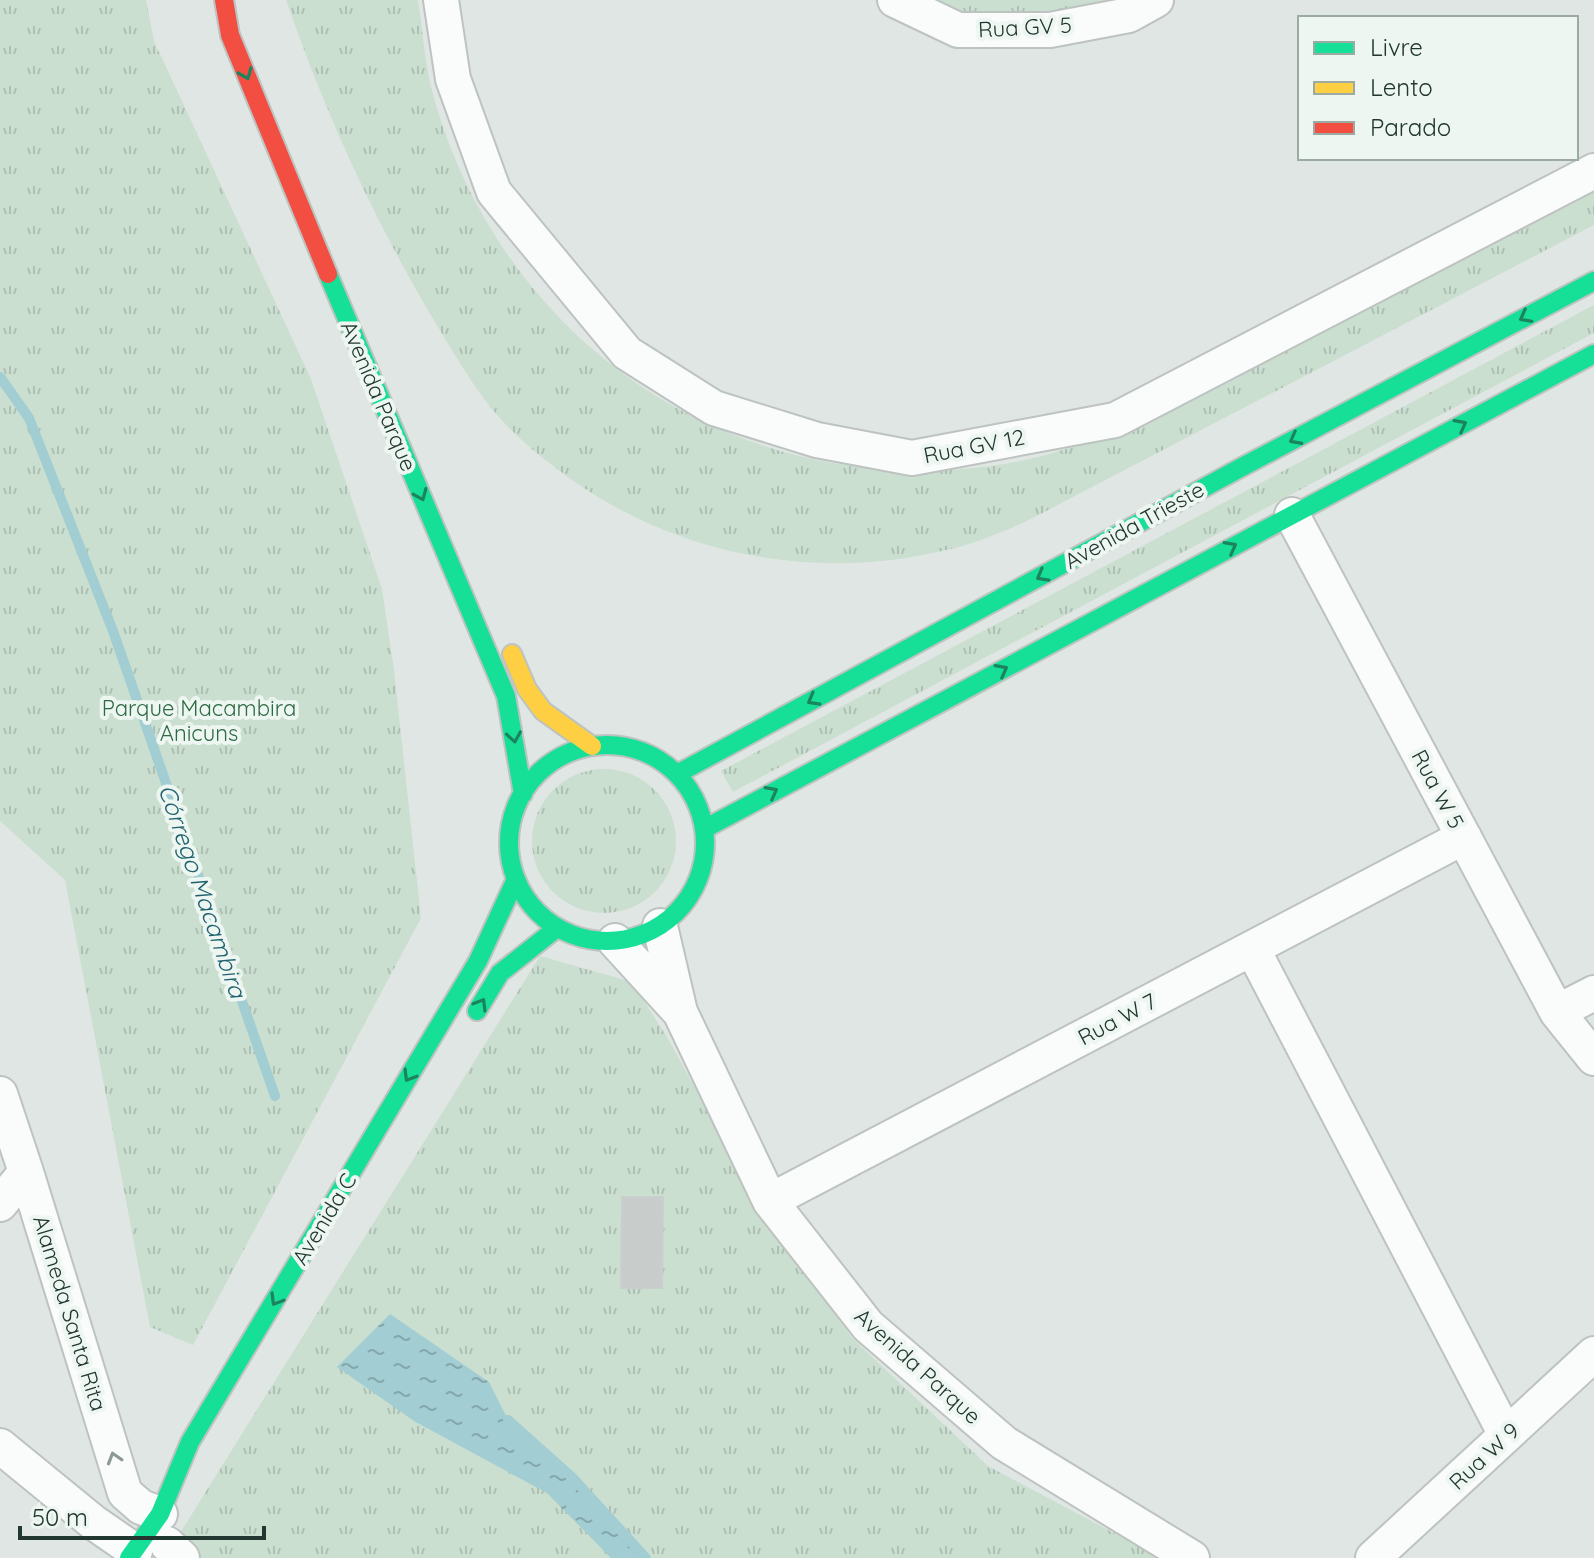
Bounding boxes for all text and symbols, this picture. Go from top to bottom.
street label: Rua GV 5 [977,11,1073,43]
legend [1298,16,1578,160]
text: Livre [1370,32,1423,62]
one-way arrow [237,66,253,80]
text: Lento [1370,72,1433,102]
text: Parado [1370,112,1451,142]
one-way arrow [1519,308,1533,323]
street label: Avenida Parque [335,317,423,475]
one-way arrow [1452,420,1467,435]
street label: Rua GV 12 [921,422,1027,470]
one-way arrow [1289,429,1303,444]
street label: Avenida Trieste [1059,475,1209,575]
one-way arrow [412,487,428,501]
one-way arrow [1223,542,1238,557]
one-way arrow [1035,566,1050,581]
one-way arrow [994,664,1008,679]
one-way arrow [808,690,822,706]
park label: Parque Macambira Anicuns [102,694,296,747]
one-way arrow [504,731,521,744]
street label: Rua W 5 [1406,745,1470,833]
water label: Córrego Macambira [152,780,254,1003]
one-way arrow [764,786,779,801]
street label: Rua W 7 [1073,987,1161,1051]
one-way arrow [471,998,487,1013]
one-way arrow [404,1068,419,1082]
street label: Avenida C [286,1168,362,1270]
street label: Alameda Santa Rita [27,1212,113,1414]
one-way arrow [270,1291,286,1306]
street label: Avenida Parque [849,1302,987,1430]
street label: Rua W 9 [1443,1416,1525,1496]
one-way arrow [107,1451,123,1465]
scale bar [20,1490,264,1540]
text: 50 m [32,1502,88,1532]

